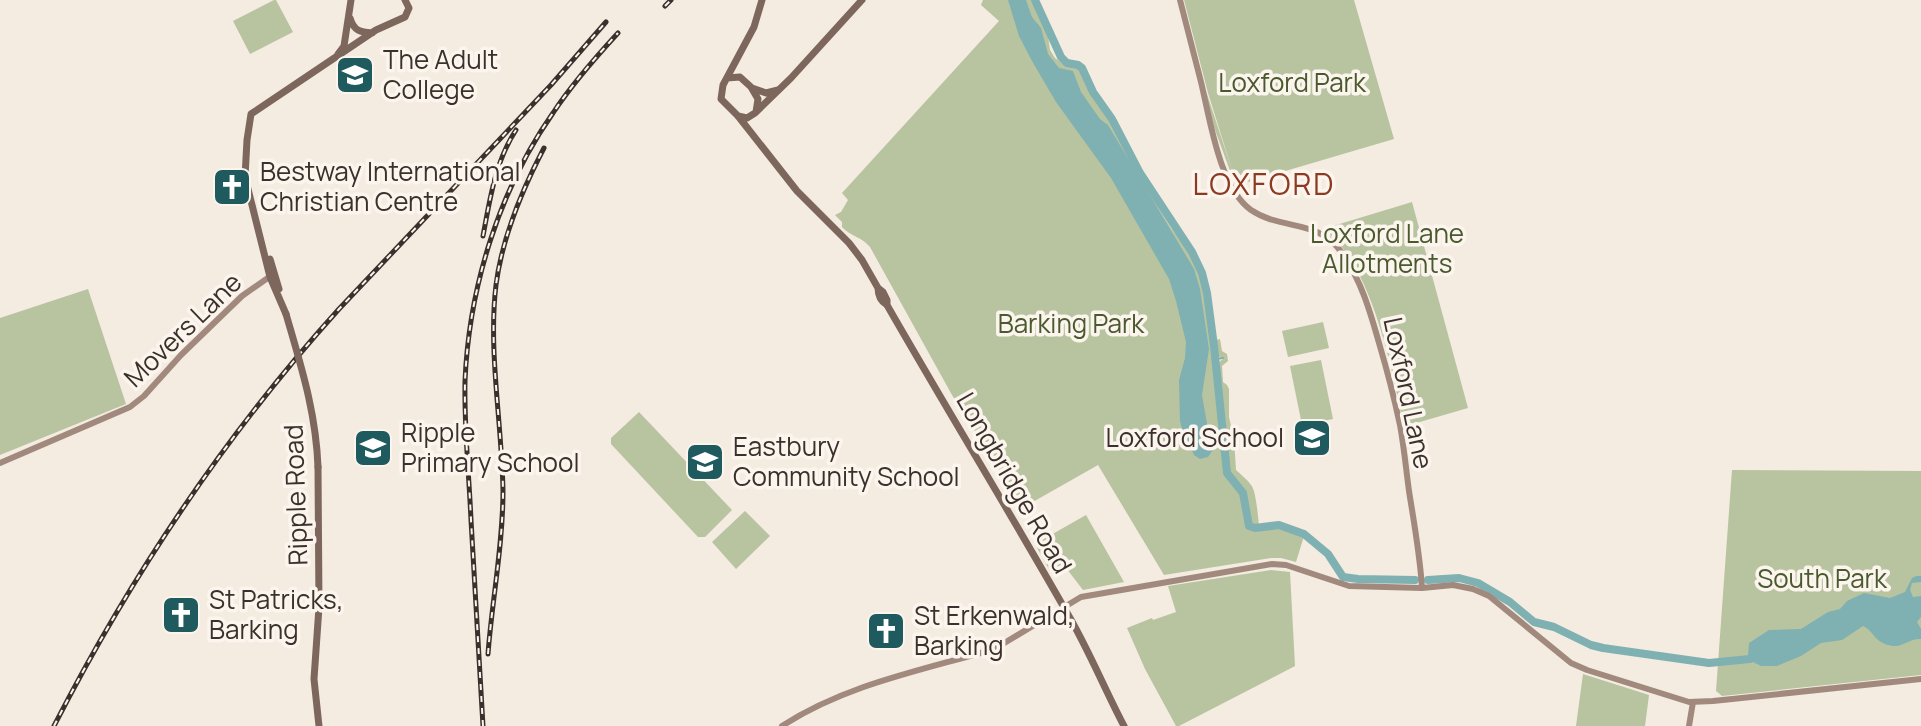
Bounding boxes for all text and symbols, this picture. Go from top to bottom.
place label: The Adult College [383,41,498,107]
school or university icon: The Adult College [334,54,376,96]
park label: Loxford Park [1218,64,1367,100]
place label: Bestway International Christian Centre [260,153,521,219]
district label: LOXFORD [1193,163,1335,204]
church icon: Bestway International Christian Centre [211,166,253,208]
park label: Loxford Lane Allotments [1310,215,1464,281]
street label: Movers Lane [116,264,249,395]
park label: Barking Park [998,305,1145,341]
street label: Loxford Lane [1375,314,1443,472]
street label: Longbridge Road [948,386,1081,579]
place label: Ripple Primary School [401,414,579,480]
school or university icon: Loxford School [1291,417,1333,459]
place label: Loxford School [1105,419,1284,455]
street label: Ripple Road [275,424,315,566]
school or university icon: Ripple Primary School [352,427,394,469]
place label: Eastbury Community School [733,428,960,494]
school or university icon: Eastbury Community School [684,441,726,483]
park label: South Park [1757,560,1888,596]
place label: St Patricks, Barking [209,581,344,647]
church icon: St Patricks, Barking [160,594,202,636]
place label: St Erkenwald, Barking [914,597,1075,663]
church icon: St Erkenwald, Barking [865,610,907,652]

